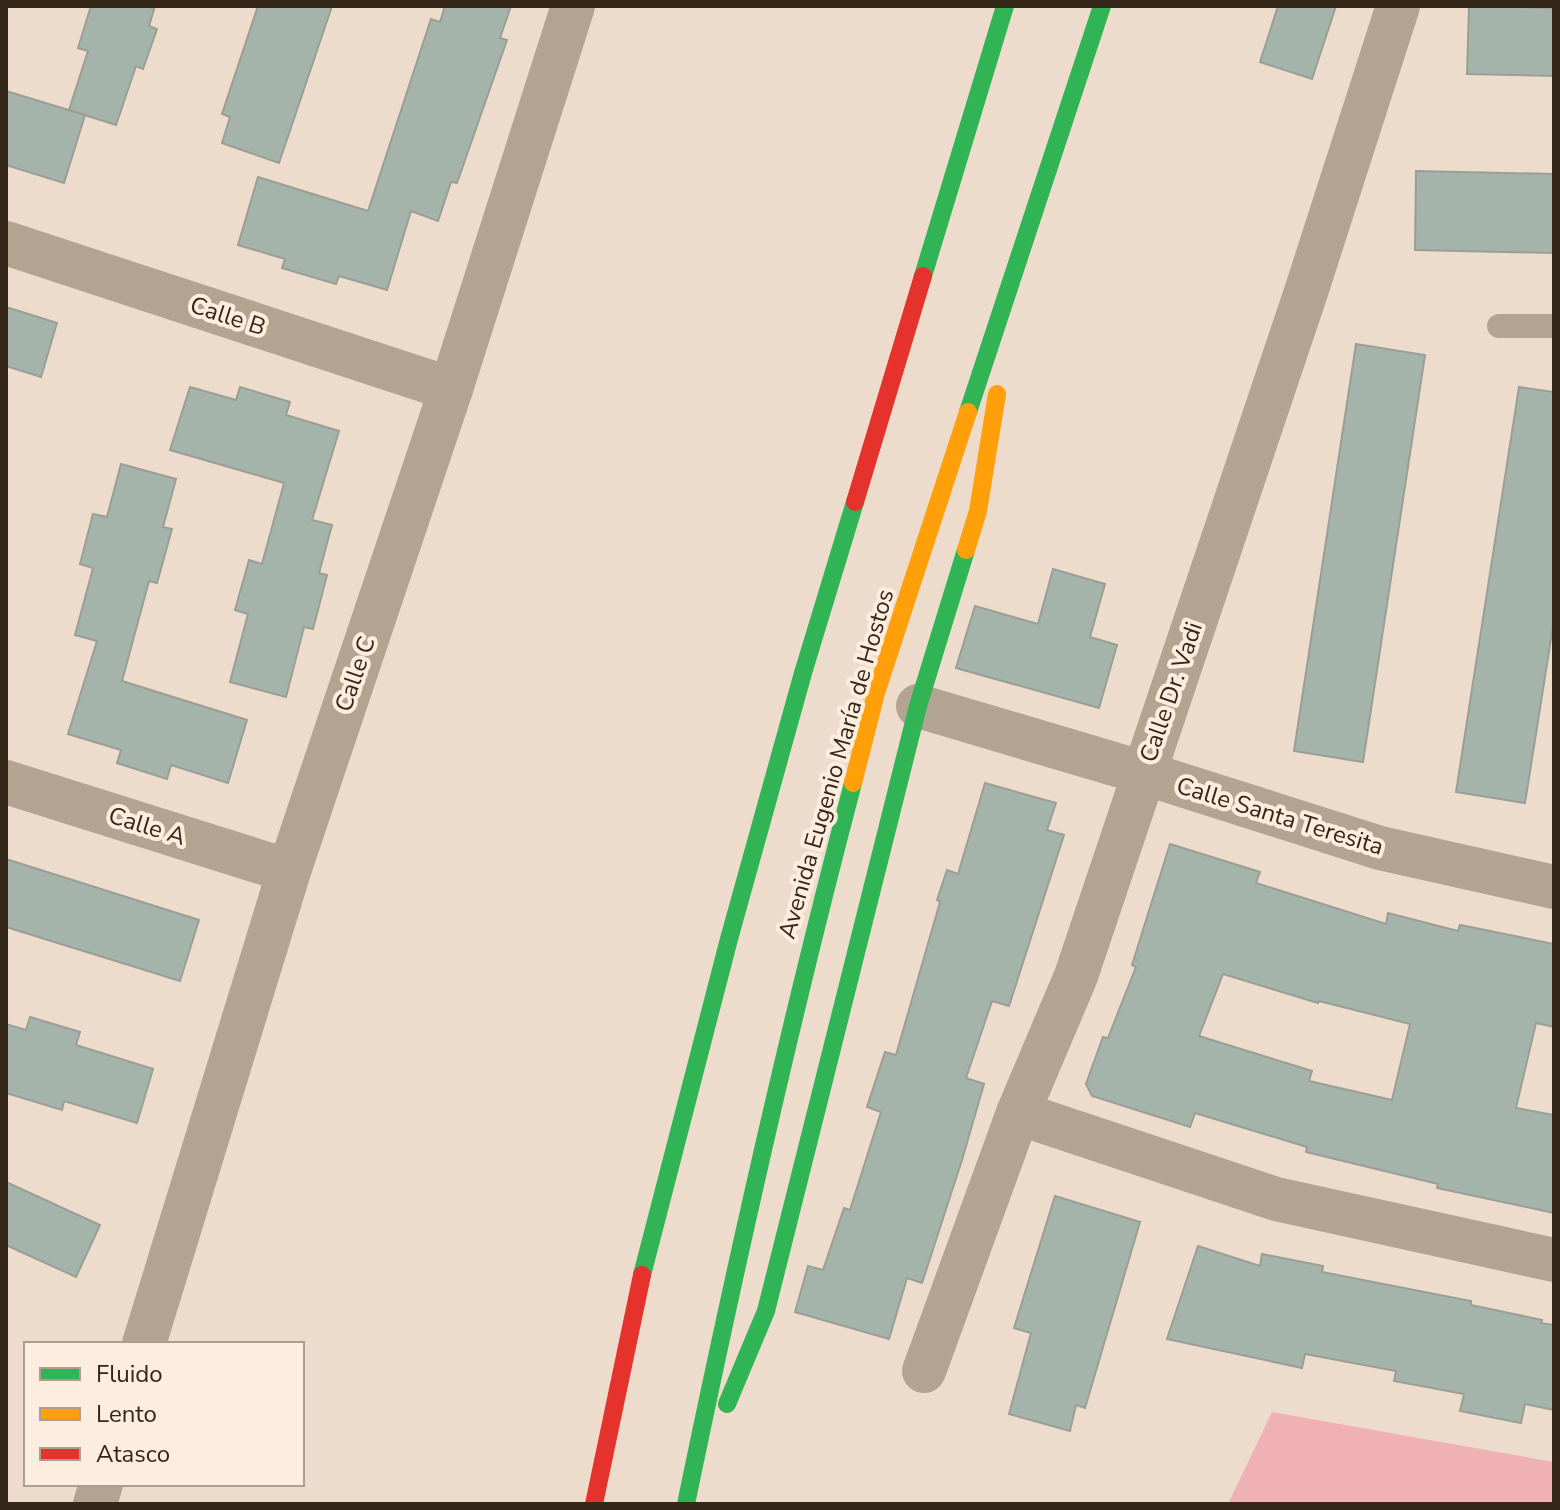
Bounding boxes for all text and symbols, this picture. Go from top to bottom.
street label: Calle B [186,289,270,343]
street label: Avenida Eugenio María de Hostos [771,585,901,943]
street label: Calle Dr. Vadi [1132,618,1210,766]
street label: Calle C [327,632,383,716]
street label: Calle Santa Teresita [1173,769,1387,863]
street label: Calle A [105,799,190,853]
legend [24,1342,304,1486]
text: Fluido [96,1358,163,1390]
text: Lento [96,1398,157,1430]
text: Atasco [96,1438,170,1470]

